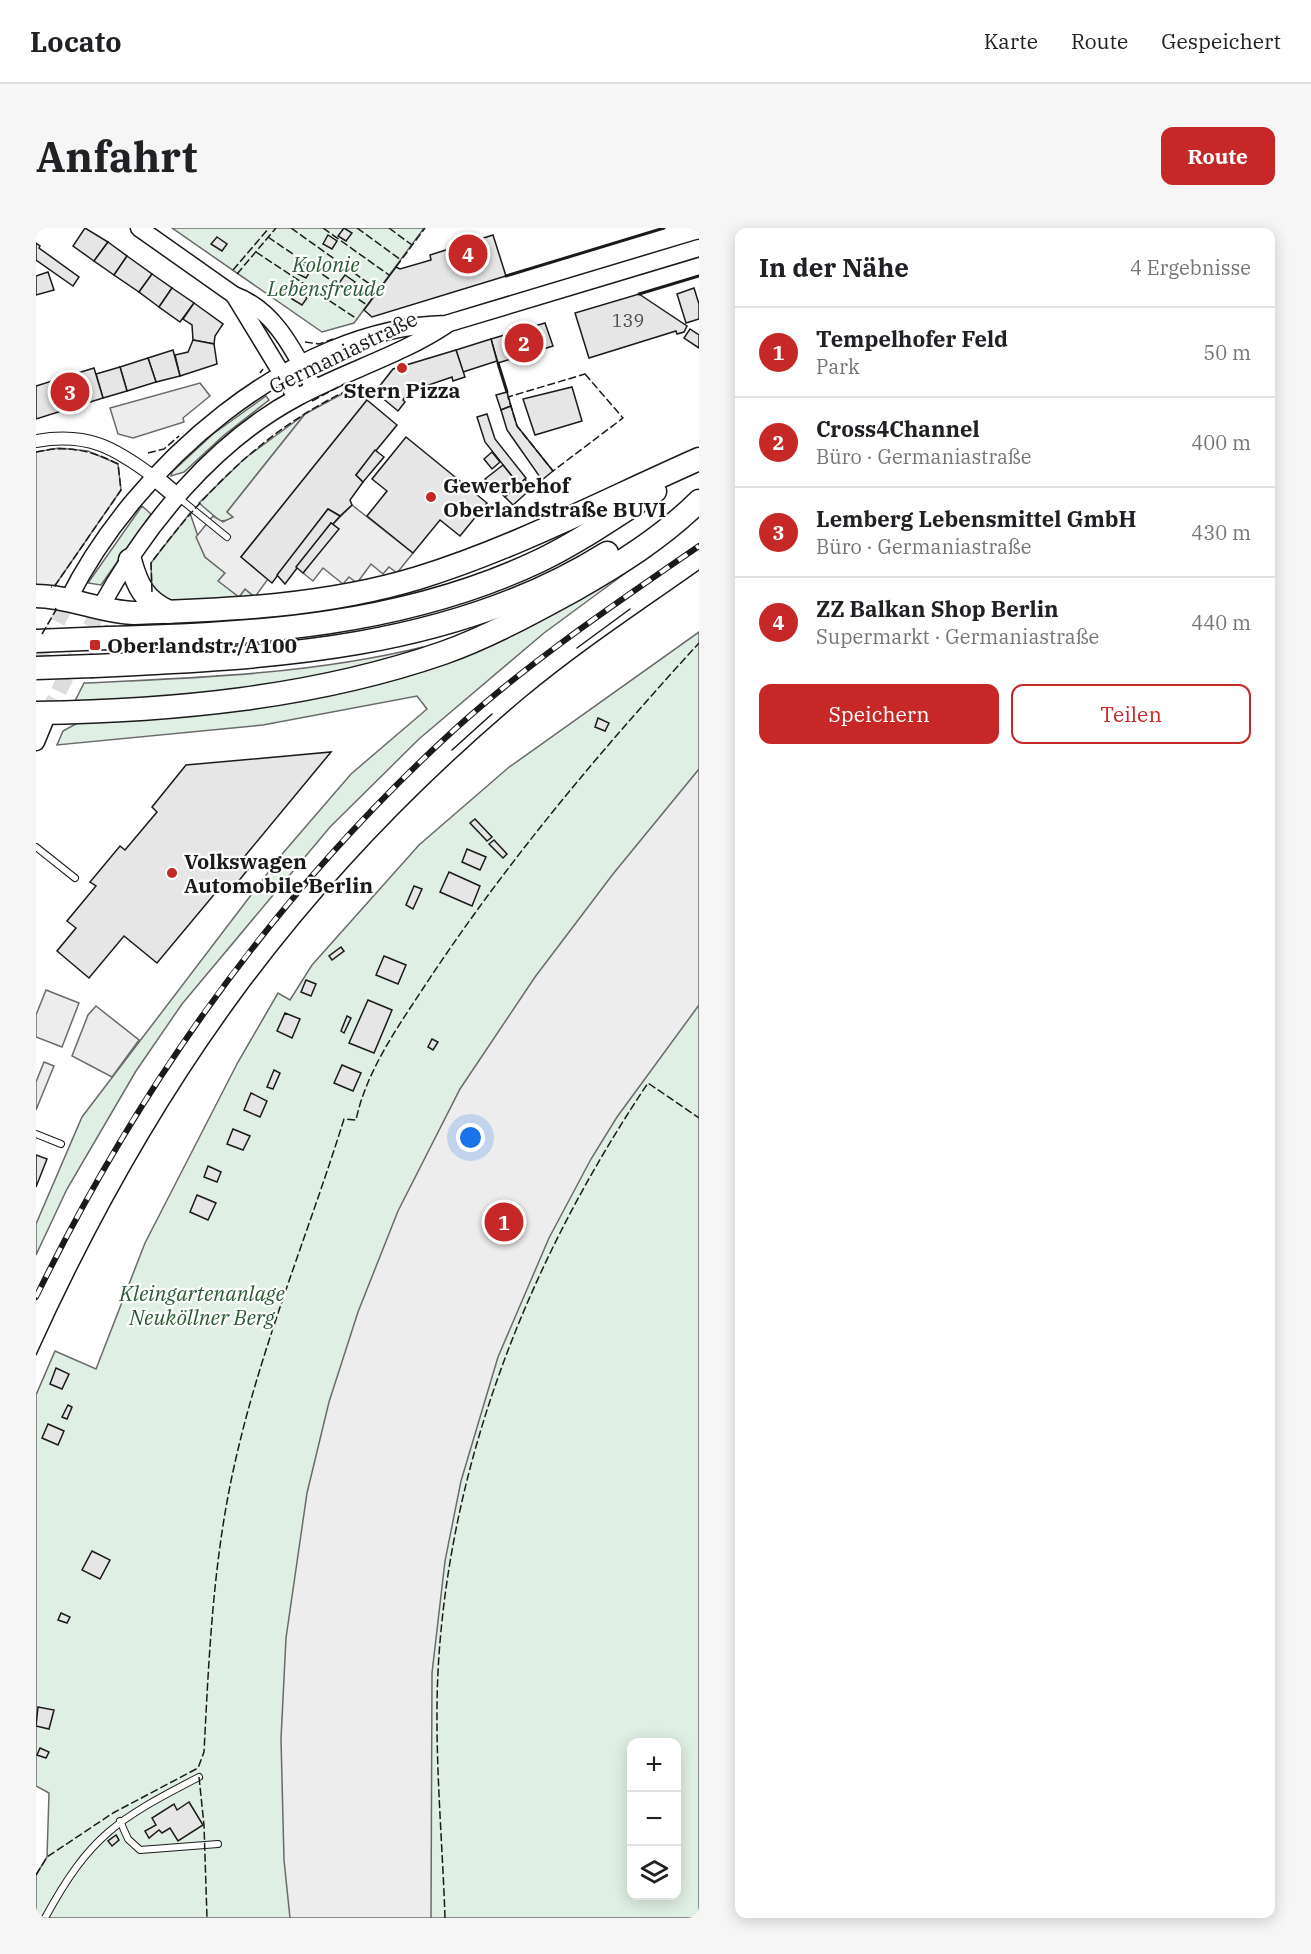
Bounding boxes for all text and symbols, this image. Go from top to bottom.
text: Locato [30,23,122,60]
text: Karte [984,27,1038,55]
text: Route [1071,27,1128,55]
text: Gespeichert [1161,27,1281,55]
button: Route [1161,127,1275,185]
text: Anfahrt [36,129,197,184]
pin: 4 [448,231,488,276]
park label: Kolonie Lebensfreude [266,250,385,302]
text: In der Nähe [759,250,909,284]
text: 4 Ergebnisse [1130,254,1251,281]
street label: Germaniastraße [264,304,422,400]
house number: 139 [612,309,644,332]
pin: 2 [504,320,544,366]
text: Tempelhofer Feld [816,324,1008,353]
text: 1 [773,339,785,366]
text: 50 m [1203,339,1251,366]
text: Park [816,353,860,380]
marker: Stern Pizza [395,361,409,375]
pin: 3 [51,370,90,414]
place label: Stern Pizza [344,376,460,404]
text: Cross4Channel [816,414,980,443]
text: 2 [773,429,785,456]
text: 400 m [1191,429,1251,456]
text: Büro · Germaniastraße [816,443,1031,470]
place label: Gewerbehof Oberlandstraße BUVI [443,471,666,523]
marker: Gewerbehof Oberlandstraße BUVI [424,490,438,504]
text: Lemberg Lebensmittel GmbH [816,504,1136,533]
text: 3 [773,519,785,546]
text: 430 m [1191,519,1251,546]
text: Büro · Germaniastraße [816,533,1031,560]
text: ZZ Balkan Shop Berlin [816,594,1059,623]
text: 4 [773,609,785,636]
text: 440 m [1191,609,1251,636]
text: Supermarkt · Germaniastraße [816,623,1099,650]
place label: Oberlandstr./A100 [107,631,297,659]
marker: Oberlandstr./A100 [88,638,102,652]
button: Speichern [759,684,999,744]
button: Teilen [1011,684,1251,744]
place label: Volkswagen Automobile Berlin [184,847,373,899]
marker: Volkswagen Automobile Berlin [165,866,179,880]
your location [456,1123,485,1152]
pin: 1 [484,1200,524,1244]
park label: Kleingartenanlage Neuköllner Berg [118,1279,285,1331]
map controls [627,1738,681,1900]
button: + [627,1738,681,1792]
button: − [627,1792,681,1846]
button: layers [627,1846,681,1900]

